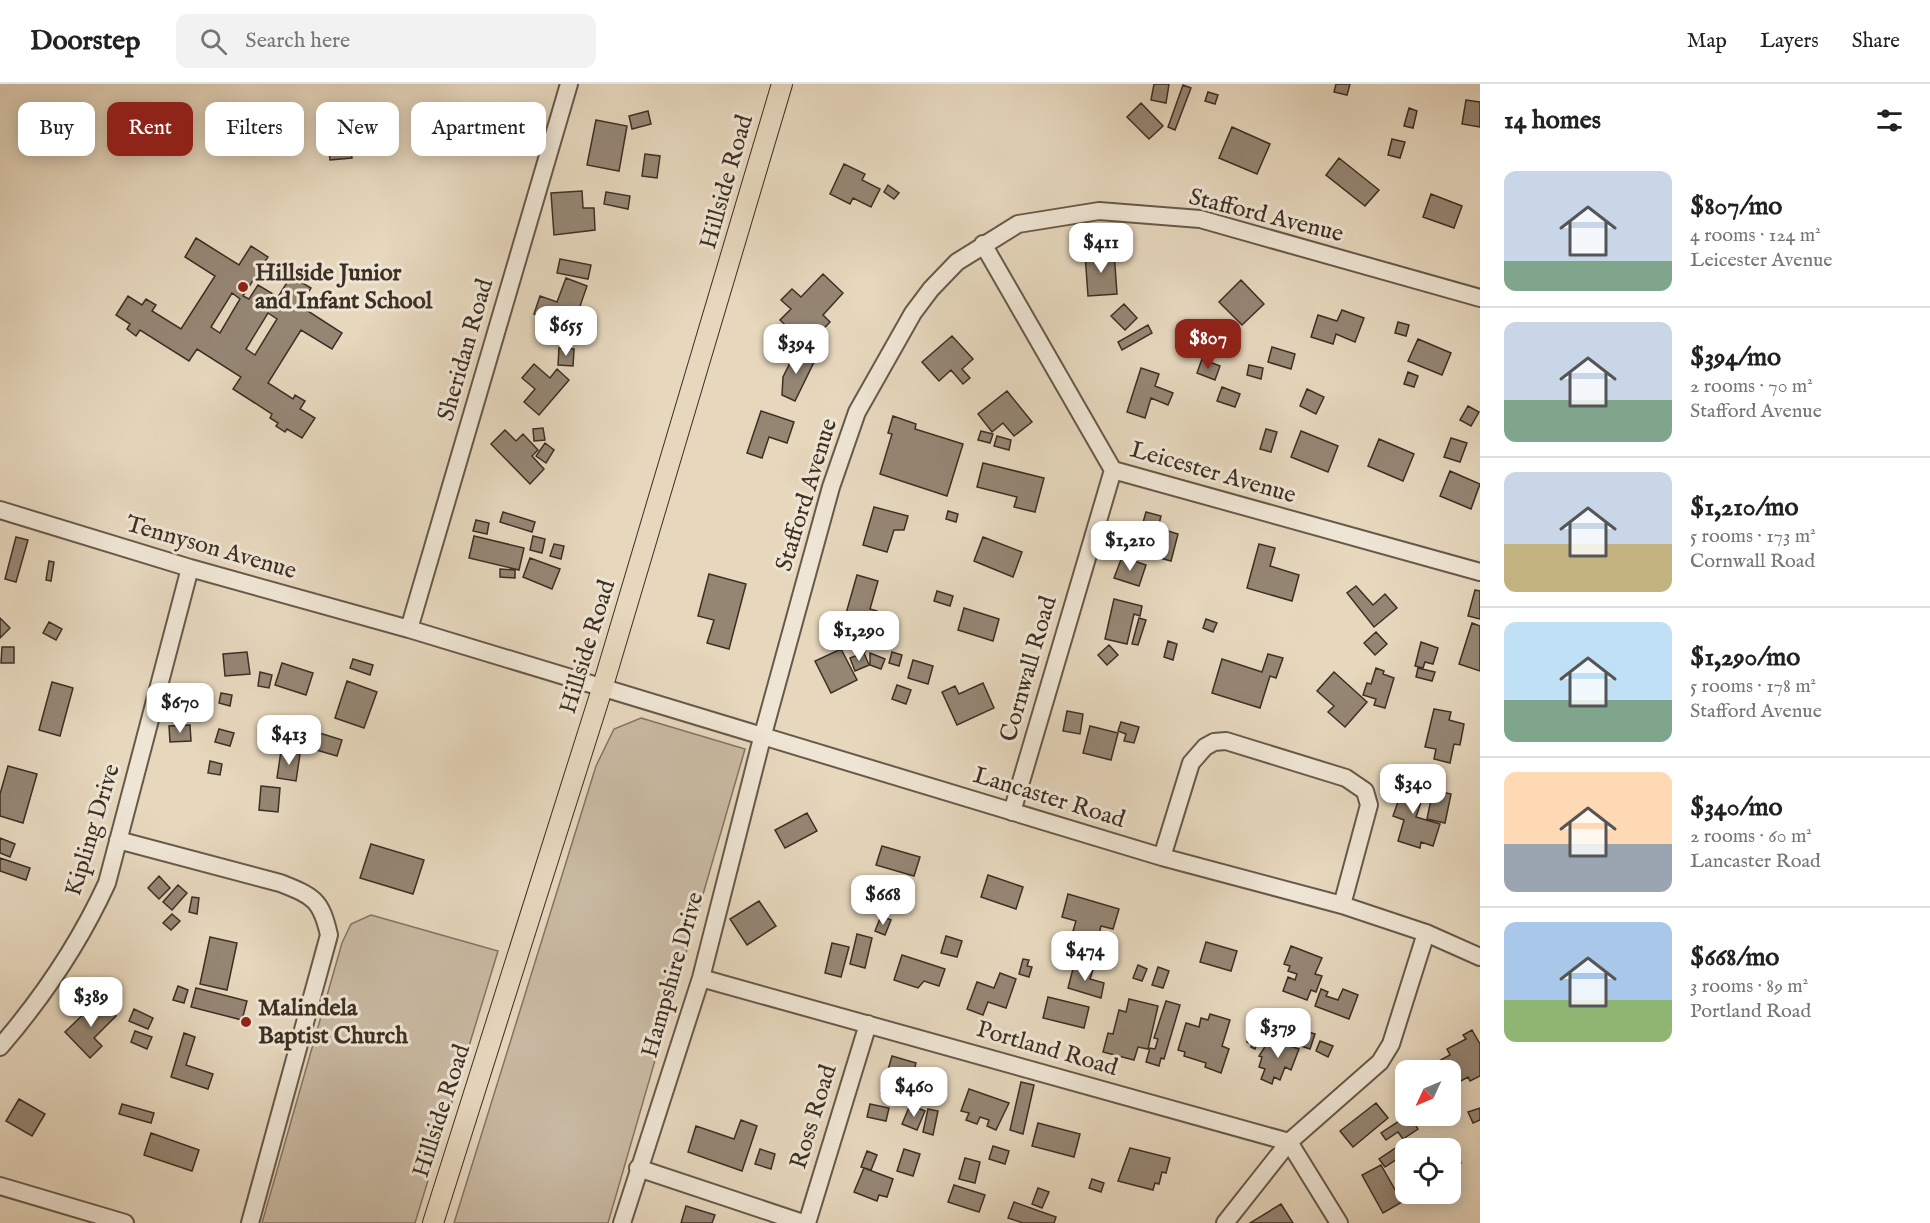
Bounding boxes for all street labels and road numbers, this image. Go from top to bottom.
street label: Hillside Road [693,111,761,253]
street label: Stafford Avenue [1185,182,1347,250]
street label: Sheridan Road [431,275,501,425]
street label: Stafford Avenue [769,415,845,575]
street label: Leicester Avenue [1127,435,1299,511]
street label: Tennyson Avenue [122,509,300,587]
street label: Hillside Road [553,576,623,718]
street label: Cornwall Road [993,592,1065,745]
street label: Kipling Drive [58,760,128,900]
street label: Lancaster Road [969,760,1129,836]
street label: Hampshire Drive [635,888,711,1062]
street label: Portland Road [973,1014,1121,1084]
street label: Hillside Road [406,1040,478,1182]
street label: Ross Road [783,1061,845,1173]

